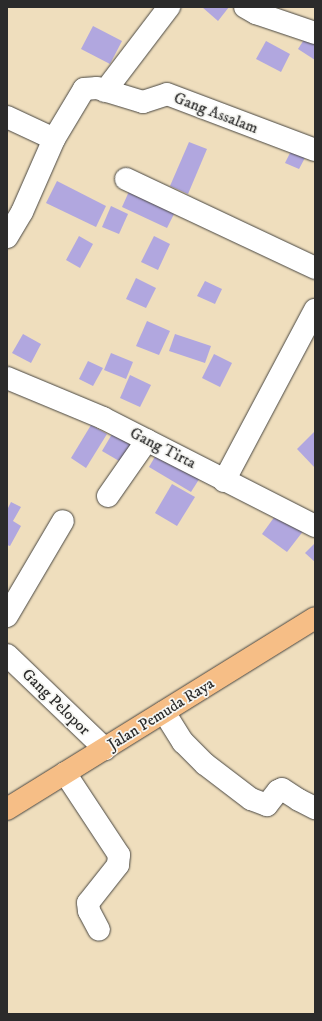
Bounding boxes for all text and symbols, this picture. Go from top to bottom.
street label: Gang Assalam [171,88,261,138]
street label: Gang Tirta [127,423,199,473]
street label: Gang Pelopor [18,665,94,739]
street label: Jalan Pemuda Raya [104,674,218,754]

